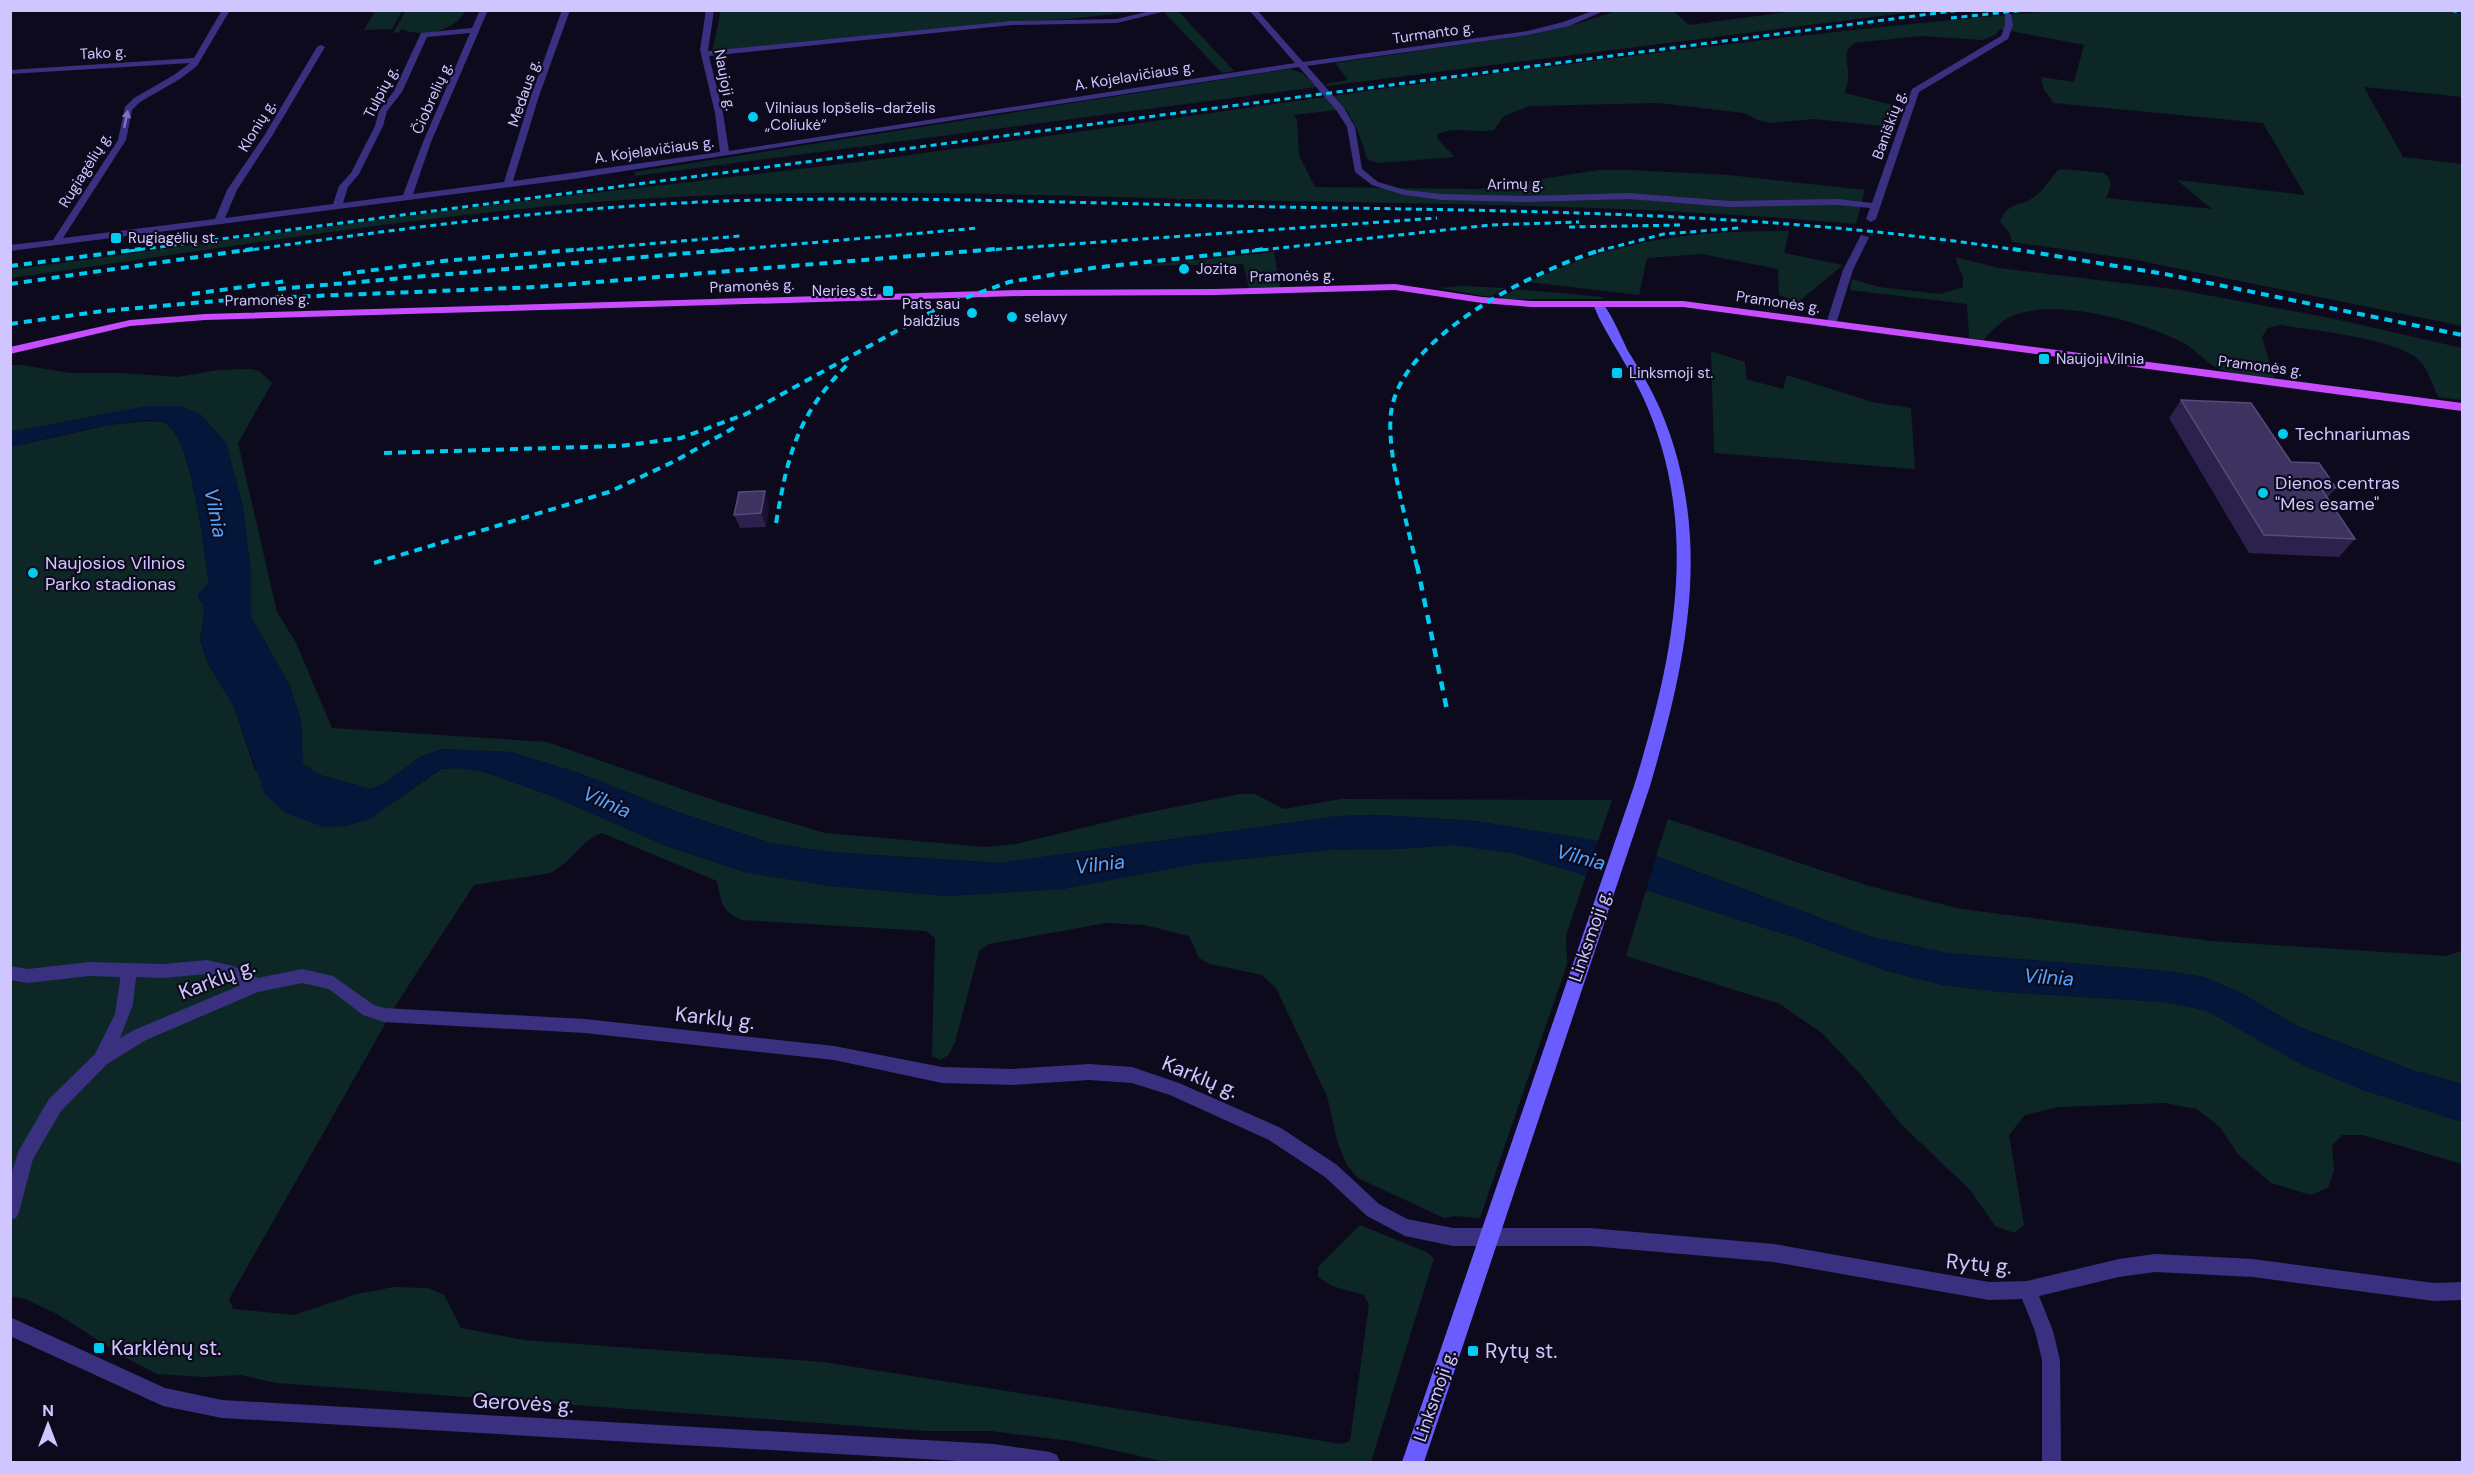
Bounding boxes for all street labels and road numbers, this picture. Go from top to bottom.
street label: Turmanto g. [1391,17,1475,49]
street label: Tako g. [79,42,127,64]
street label: Naujoji g. [709,48,741,112]
street label: Medaus g. [503,57,545,129]
street label: A. Kojelavičiaus g. [1073,57,1195,95]
street label: Čiobrelių g. [407,59,457,137]
street label: Tulpių g. [359,62,403,122]
street label: Baniškių g. [1867,88,1911,162]
street label: Klonių g. [234,96,280,156]
street label: Rugiagėlių g. [54,129,116,211]
street label: A. Kojelavičiaus g. [593,132,715,168]
street label: Arimų g. [1487,174,1543,194]
street label: Pramonės g. [1249,265,1335,287]
street label: Pramonės g. [709,275,795,297]
street label: Pramonės g. [1735,286,1821,318]
street label: Pramonės g. [224,289,310,311]
street label: Pramonės g. [2217,351,2303,381]
street label: Linksmoji g. [1563,887,1617,985]
street label: Karklų g. [175,952,259,1006]
street label: Karklų g. [674,1000,756,1036]
street label: Karklų g. [1158,1049,1242,1105]
street label: Rytų g. [1945,1247,2013,1281]
street label: Linksmoji g. [1408,1347,1462,1445]
street label: Gerovės g. [472,1386,574,1420]

